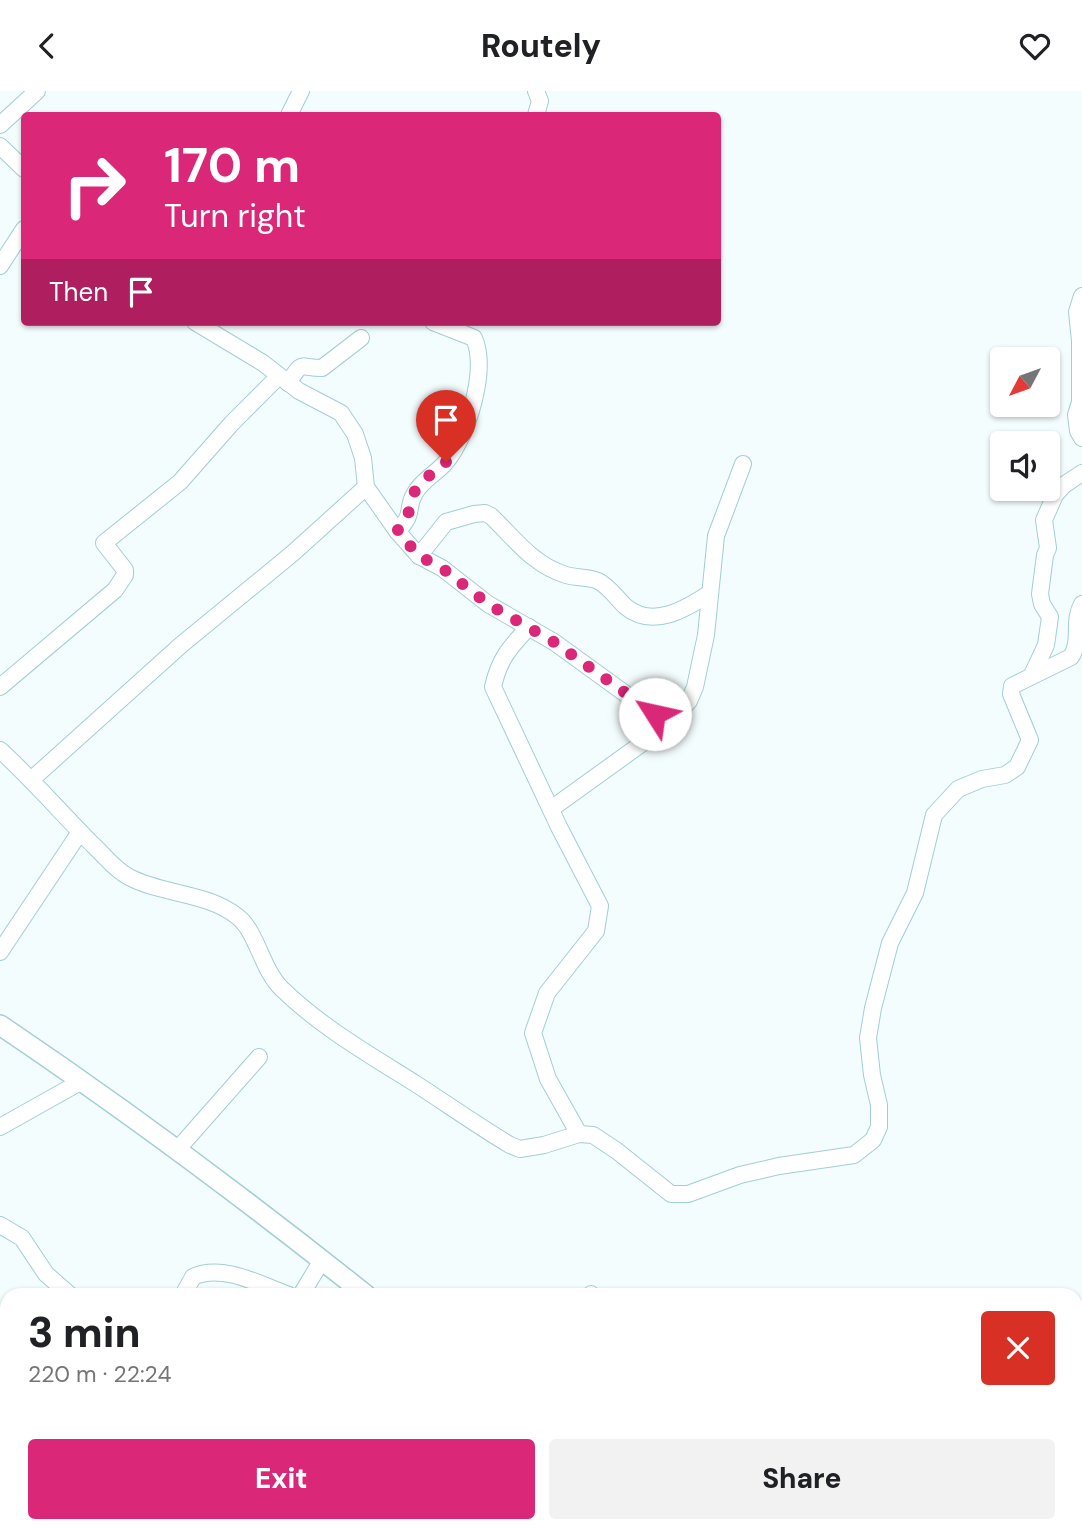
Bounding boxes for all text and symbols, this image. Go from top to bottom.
text: Routely [481,25,601,67]
icon: back [28,27,66,65]
icon: heart [1016,27,1054,65]
text: 170 m [164,133,300,197]
icon: right [49,140,140,231]
text: Turn right [164,195,306,237]
icon: arrive [122,273,160,311]
text: Then [49,275,108,309]
north arrow [990,347,1060,417]
map controls [990,347,1060,501]
pin [416,390,476,462]
icon: arrive [427,401,465,439]
button: sound [990,431,1060,501]
position arrow [618,677,692,751]
text: 3 min [28,1305,141,1360]
button: close [981,1311,1055,1385]
text: 220 m · 22:24 [28,1359,171,1389]
button: Exit [28,1439,535,1519]
button: Share [549,1439,1055,1519]

